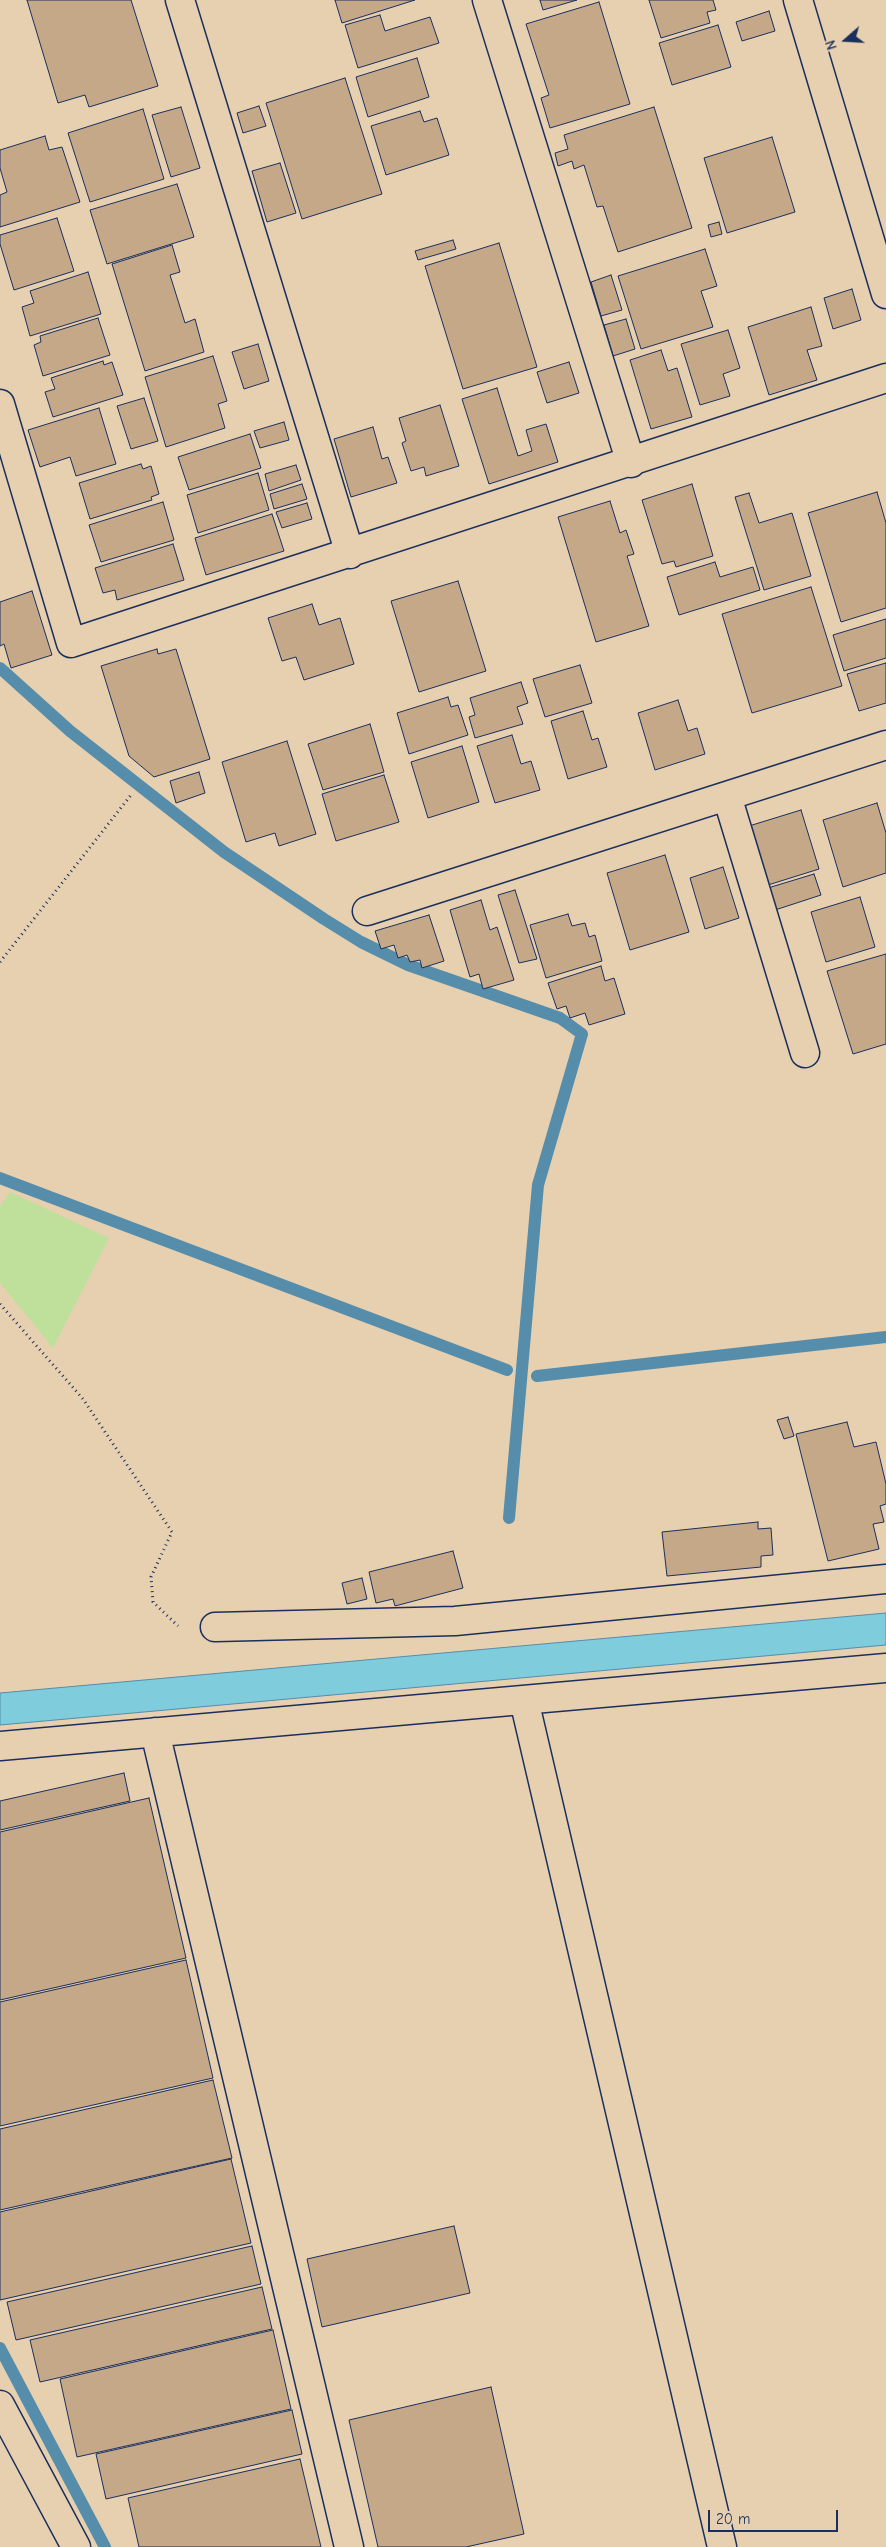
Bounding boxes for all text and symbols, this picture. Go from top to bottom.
north arrow [821,15,871,65]
text: N [822,38,841,52]
scale bar [711,2500,841,2532]
text: 20 m [716,2510,750,2528]

